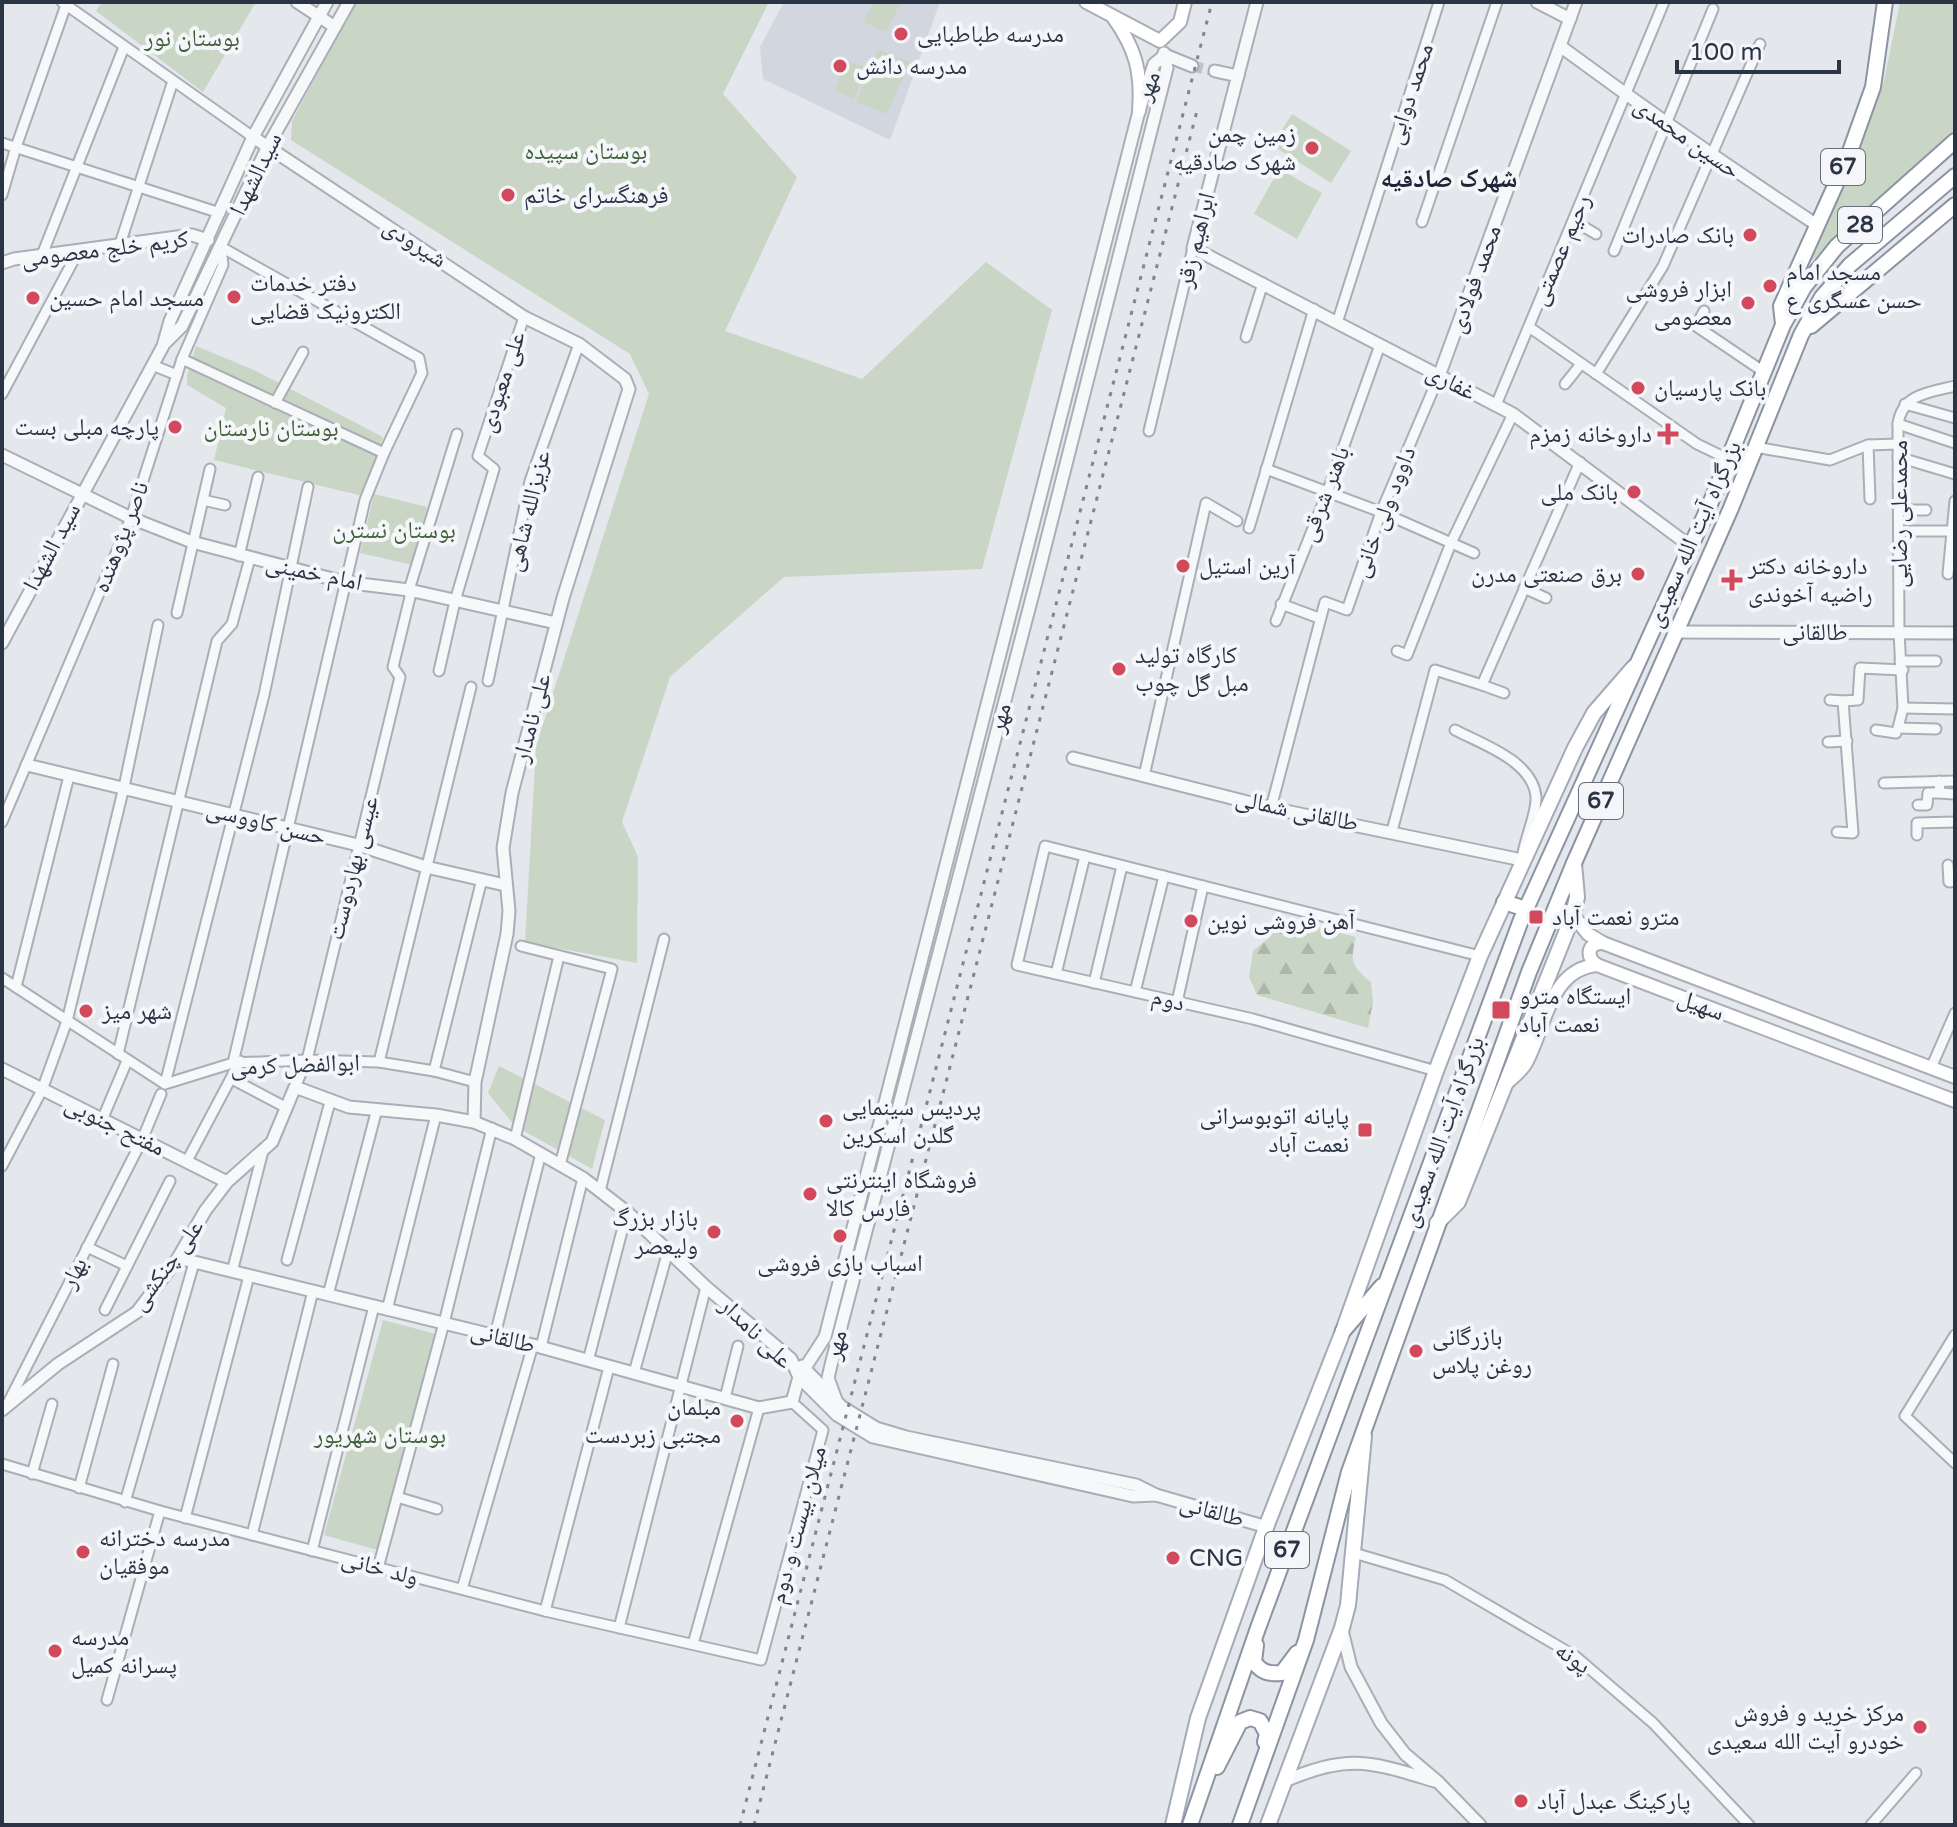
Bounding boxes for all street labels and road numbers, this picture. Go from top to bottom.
street label: محمد دوابی [1380,40,1440,148]
street label: مهر [1129,67,1167,106]
street label: حسین محمدی [1628,91,1746,185]
street label: سیدالشهدا [224,128,288,220]
road number: 67 [1821,149,1865,185]
street label: ابراهیم زقر [1170,190,1223,292]
street label: رحیم عصمتی [1525,190,1598,310]
road number: 28 [1838,207,1882,243]
street label: شیرودی [378,212,452,274]
street label: محمد فولادی [1442,221,1508,337]
street label: کریم خلج معصومی [20,224,190,275]
street label: علی معبودی [472,328,532,436]
street label: غفاری [1421,357,1481,407]
street label: بزرگراه آیت الله سعیدی [1640,436,1748,632]
street label: محمدعلی رضایی [1885,440,1914,588]
street label: باهنر شرقی [1294,442,1356,546]
street label: داوود ولی خانی [1346,442,1422,582]
street label: عزیزالله شاهی [499,447,557,575]
street label: ناصر پژوهنده [86,477,156,597]
street label: سید الشهدا [17,498,87,596]
street label: امام خمینی [263,549,365,598]
street label: طالقانی [1782,618,1848,647]
street label: علی نامدار [506,670,558,767]
street label: مهر [982,700,1018,737]
road number: 67 [1579,783,1623,819]
street label: طالقانی شمالی [1233,784,1361,838]
street label: عیسی بهاردوست [321,793,385,943]
street label: حسن کاووسی [203,794,329,852]
street label: دوم [1148,982,1187,1019]
street label: سهیل [1674,983,1728,1027]
street label: بزرگراه آیت الله سعیدی [1395,1033,1491,1231]
street label: ابوالفضل کرمی [230,1048,360,1082]
street label: مفتح جنوبی [60,1089,170,1163]
street label: علی چنکشی [124,1213,210,1317]
street label: بهار [54,1253,94,1294]
street label: علی نامدار [713,1290,799,1375]
street label: طالقانی [468,1316,538,1360]
street label: مهر [818,1327,854,1364]
street label: میلان بیست و دوم [763,1443,834,1607]
street label: طالقانی [1177,1488,1247,1534]
road number: 67 [1265,1532,1309,1568]
street label: ولد خانی [338,1544,422,1592]
street label: پونه [1550,1636,1596,1680]

